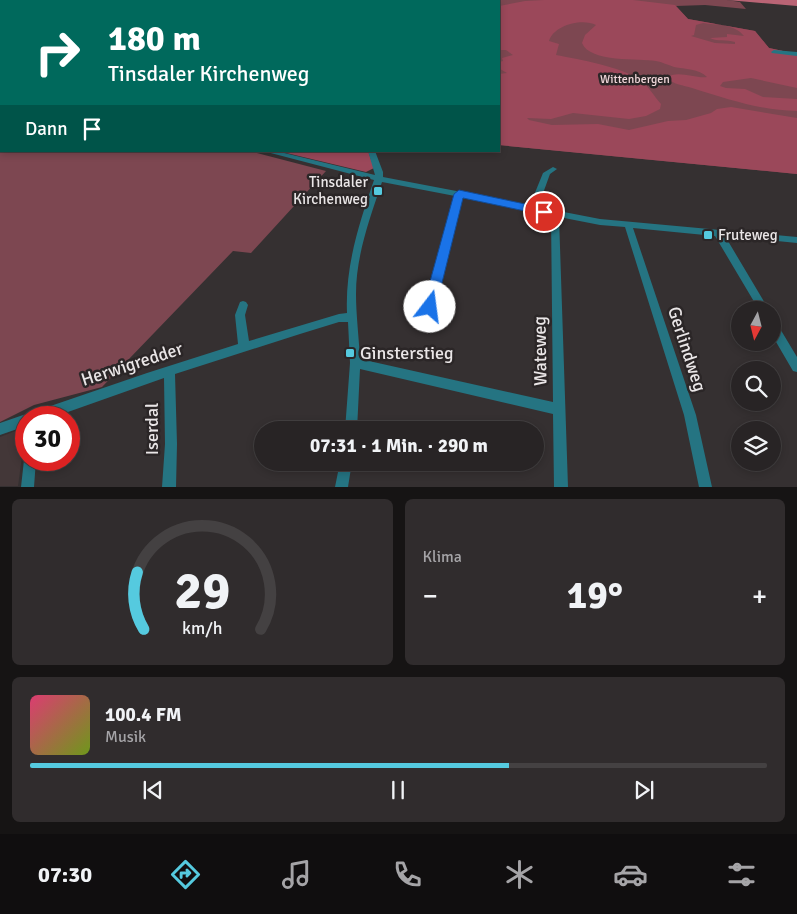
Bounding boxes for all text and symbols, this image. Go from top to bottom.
text: 180 m [108,17,201,60]
icon: right [25,20,90,85]
text: Tinsdaler Kirchenweg [108,60,309,87]
park label: Wittenbergen [600,72,670,87]
icon: arrive [78,115,106,143]
text: Dann [25,117,68,141]
place label: Tinsdaler Kirchenweg [293,173,368,208]
marker: Tinsdaler Kirchenweg [372,185,384,197]
pin [523,191,565,233]
icon: arrive [530,198,558,226]
place label: Fruteweg [718,226,778,244]
marker: Fruteweg [702,229,714,241]
position arrow [403,280,455,332]
north arrow [731,301,781,351]
map controls [731,301,781,471]
street label: Gerlindweg [663,304,711,394]
street label: Wateweg [528,316,552,386]
street label: Herwigredder [78,337,186,391]
place label: Ginsterstieg [360,342,454,364]
marker: Ginsterstieg [344,347,356,359]
button: search [731,361,781,411]
street label: Iserdal [141,403,163,455]
speed limit sign: 30 [15,406,80,471]
button: layers [731,421,781,471]
text: 07:31 · 1 Min. · 290 m [310,434,488,458]
text: Klima [423,547,462,567]
text: 29 [174,559,230,623]
text: 19° [567,572,623,619]
text: − [423,579,438,613]
text: + [752,579,767,613]
text: km/h [182,617,222,639]
text: 100.4 FM [105,703,182,727]
text: Musik [105,727,146,747]
icon: previous [139,776,167,804]
icon: pause [384,776,412,804]
icon: next [630,776,658,804]
icon: directions [168,857,203,892]
icon: music [279,857,314,892]
icon: phone [390,857,425,892]
icon: climate [502,857,537,892]
icon: car [613,857,648,892]
icon: filters [724,857,759,892]
text: 07:30 [38,861,92,888]

